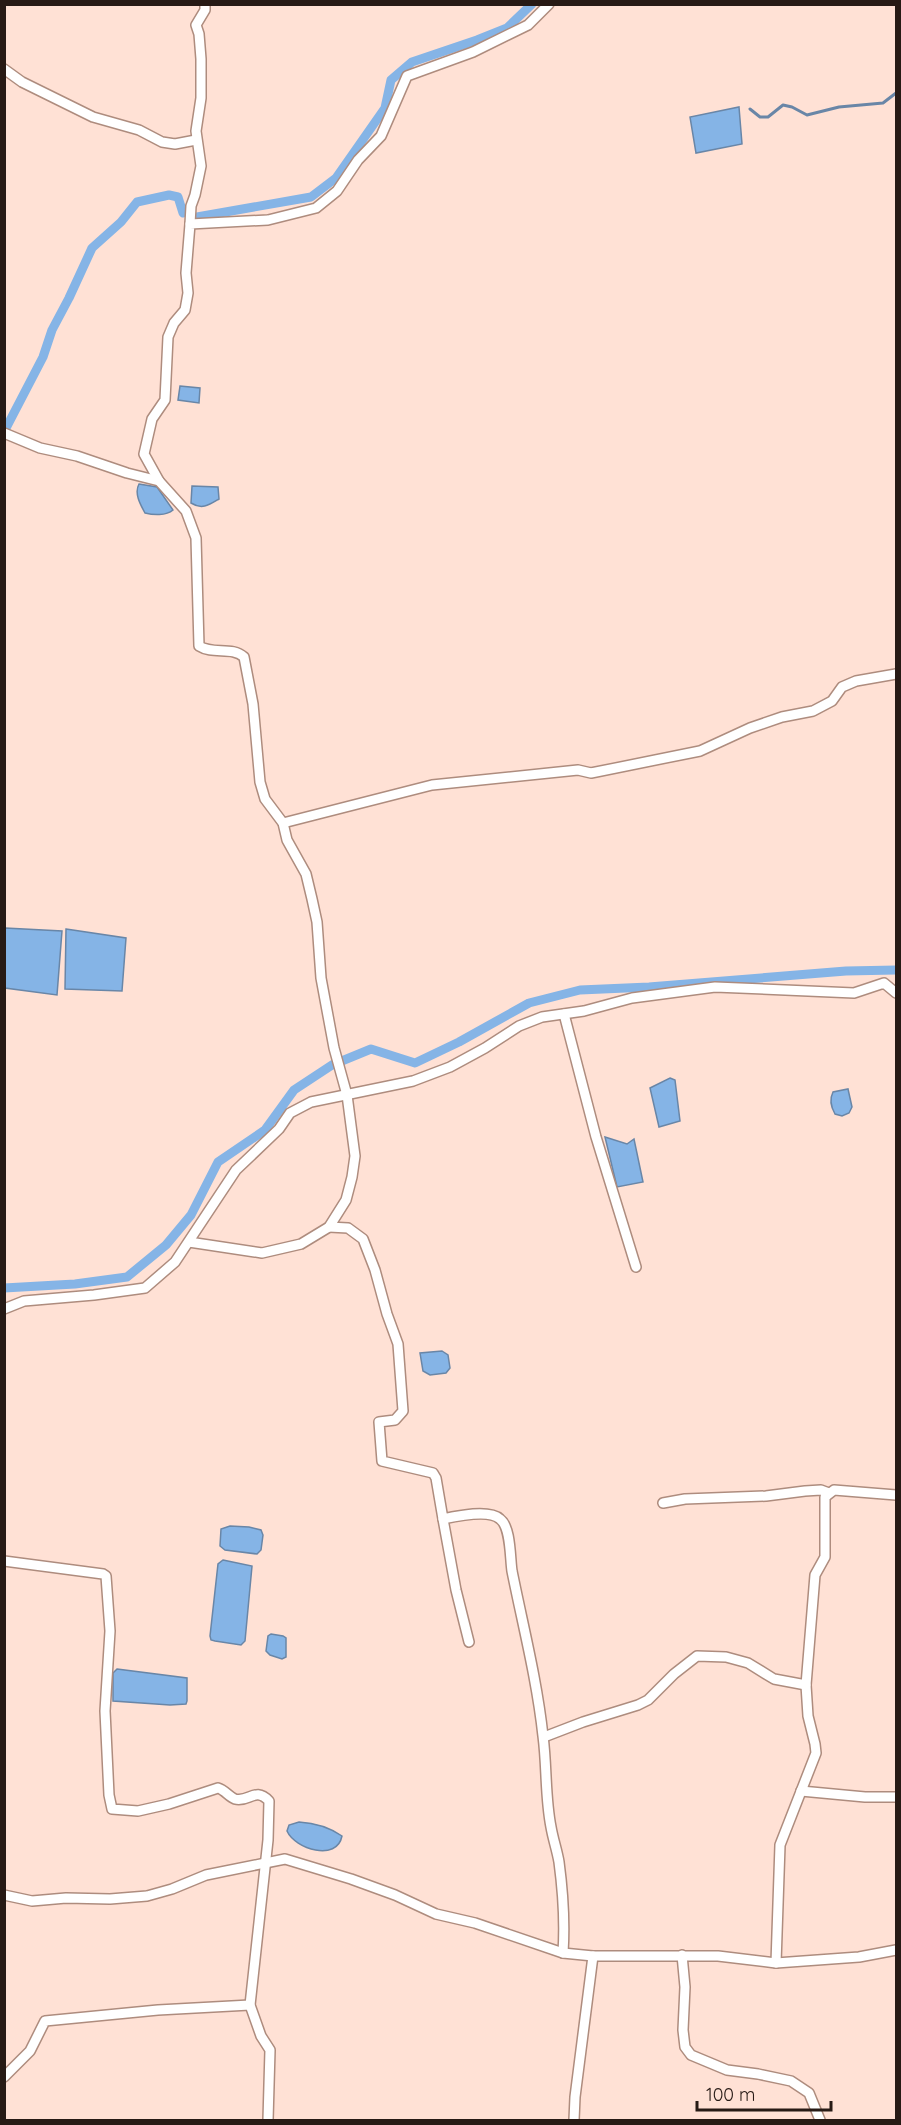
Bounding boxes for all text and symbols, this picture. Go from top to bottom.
scale bar [697,2074,830,2112]
text: 100 m [706,2083,755,2106]

